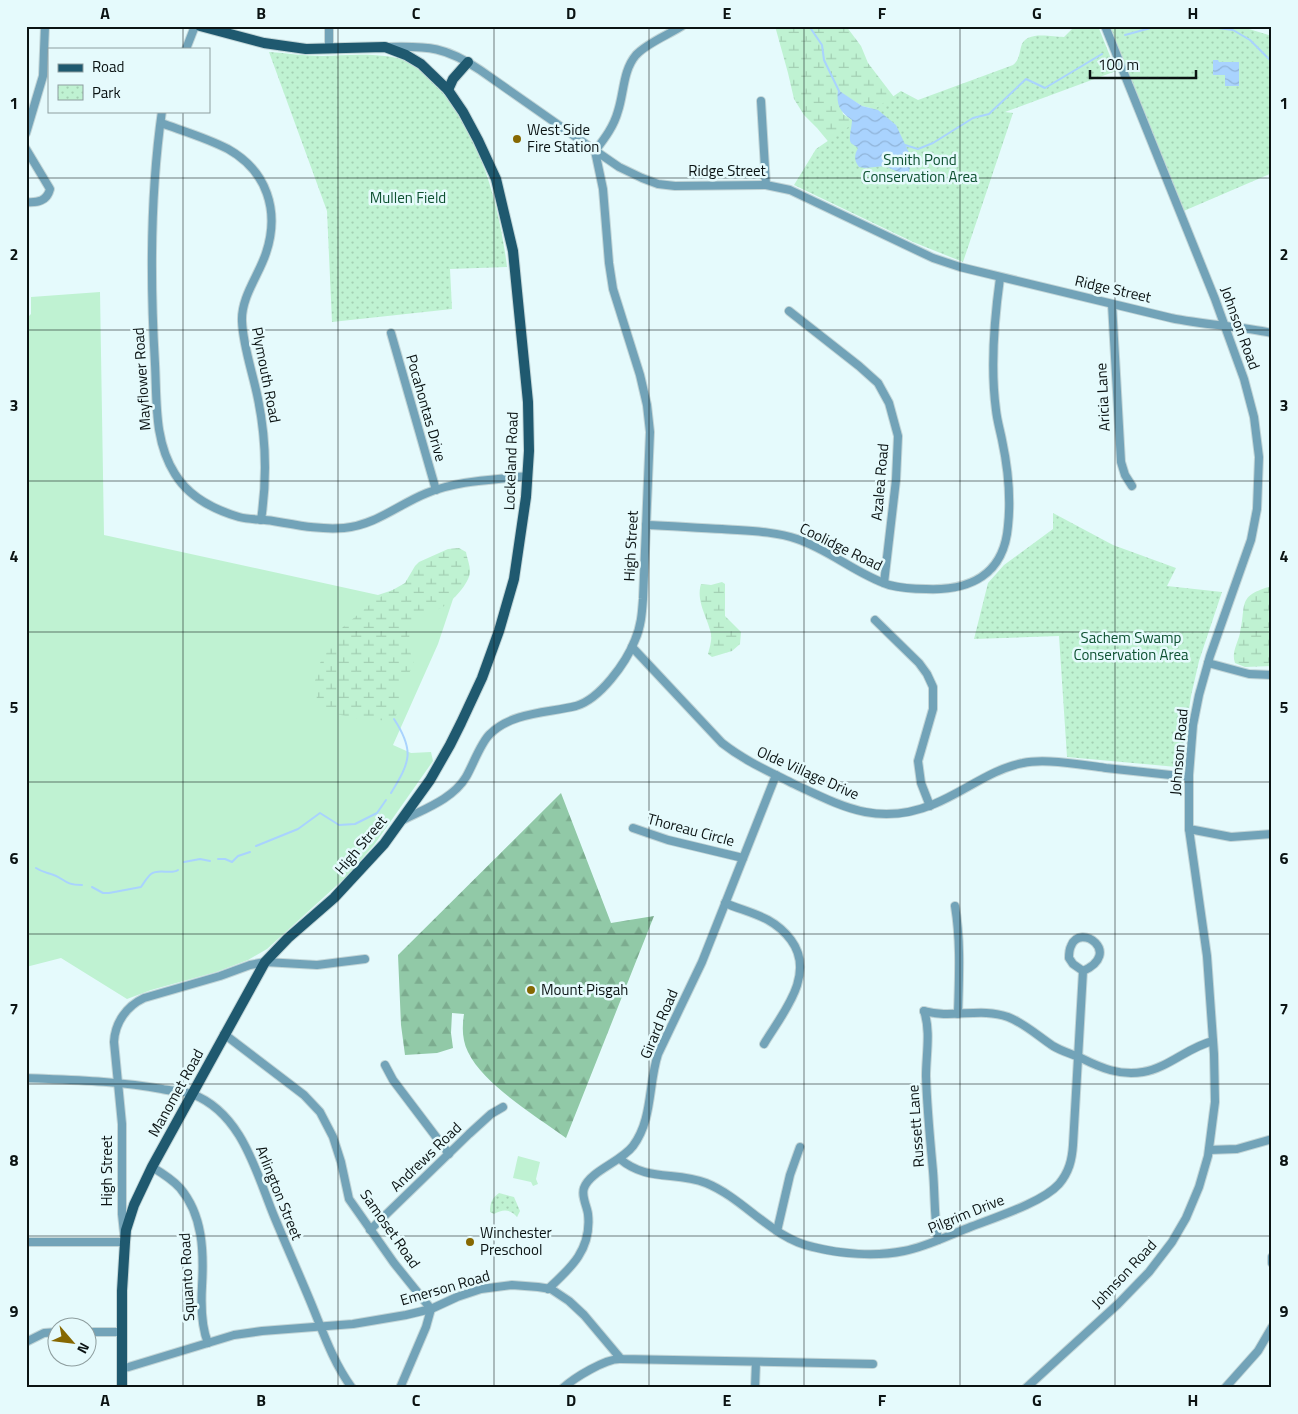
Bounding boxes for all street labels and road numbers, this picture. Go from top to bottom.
street label: Ridge Street [688,159,767,182]
street label: Ridge Street [1073,269,1154,309]
street label: Johnson Road [1215,283,1266,373]
street label: Plymouth Road [246,325,287,425]
street label: Mayflower Road [126,327,157,431]
street label: Pocahontas Drive [400,352,453,464]
street label: Aricia Lane [1089,362,1116,432]
street label: Lockeland Road [497,411,524,511]
street label: Azalea Road [865,442,894,522]
street label: High Street [617,509,644,582]
street label: Coolidge Road [796,517,887,577]
street label: Johnson Road [1163,708,1194,796]
street label: Olde Village Drive [753,740,863,805]
street label: Thoreau Circle [645,807,737,852]
street label: High Street [329,809,393,879]
street label: Girard Road [634,985,684,1062]
street label: Manomet Road [142,1045,209,1141]
street label: Russett Lane [901,1084,930,1168]
street label: Andrews Road [385,1117,467,1197]
street label: High Street [95,1135,118,1207]
street label: Arlington Street [250,1142,309,1244]
street label: Samoset Road [355,1185,426,1273]
street label: Pilgrim Drive [924,1188,1007,1239]
street label: Squanto Road [173,1232,200,1322]
street label: Johnson Road [1086,1234,1162,1313]
street label: Emerson Road [397,1264,492,1311]

